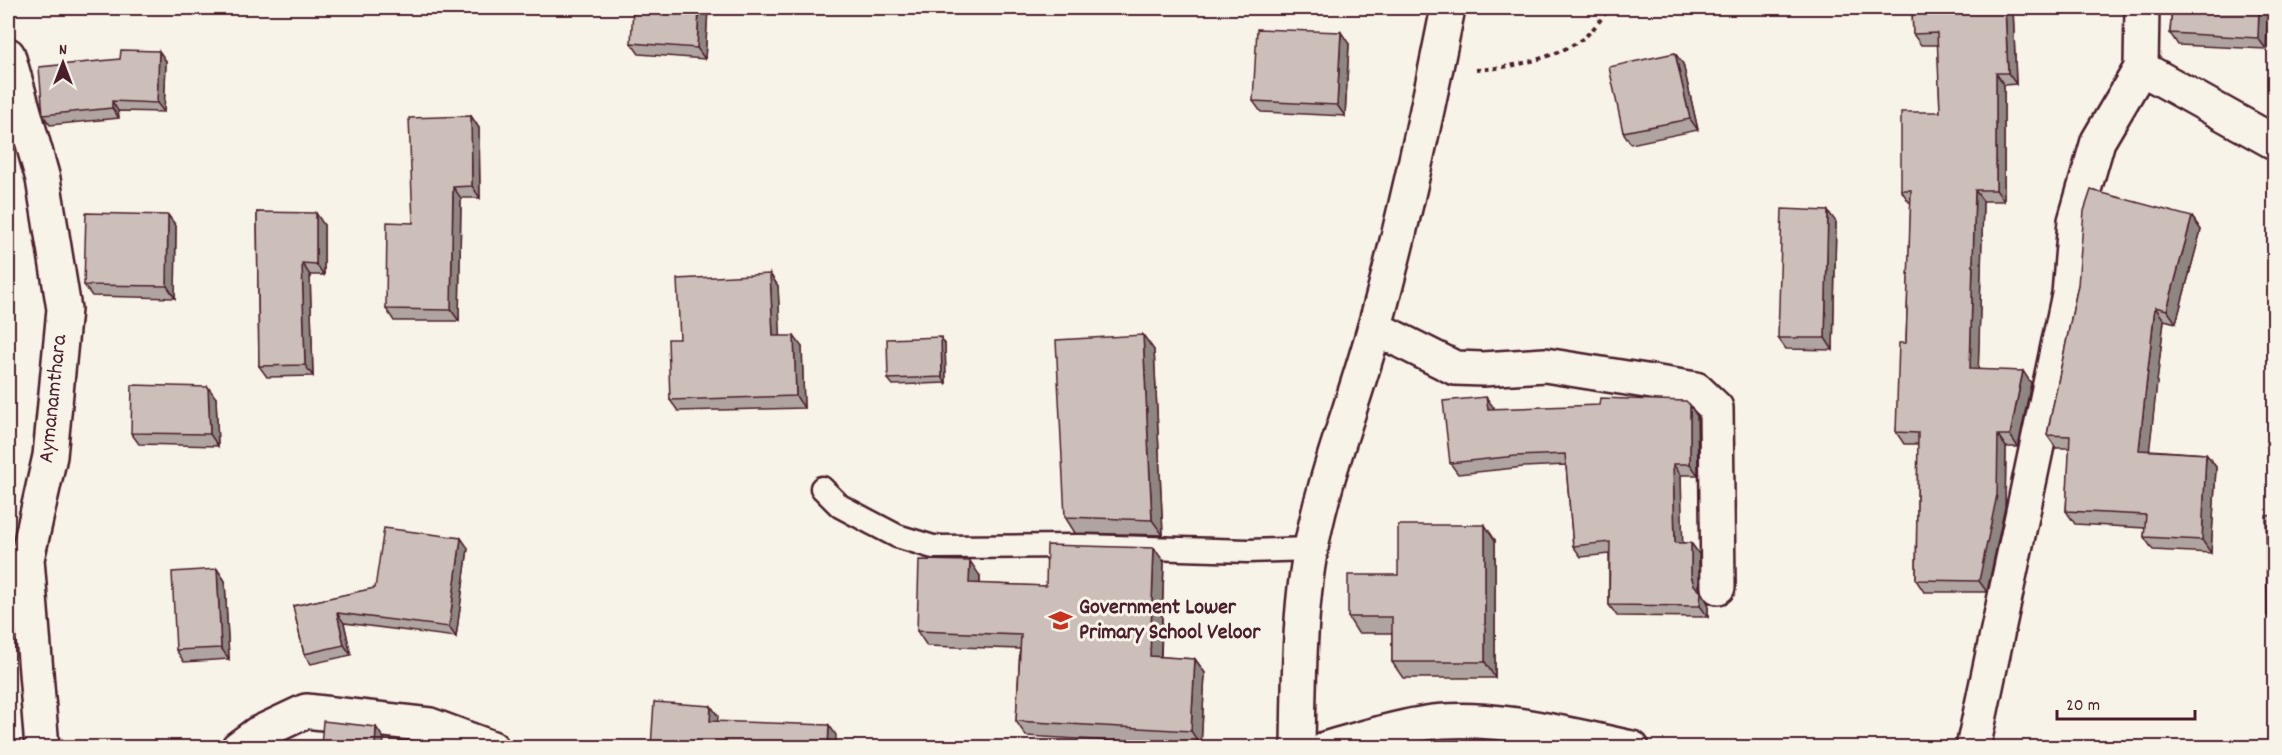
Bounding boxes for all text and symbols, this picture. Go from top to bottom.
north arrow [33,33,93,93]
text: N [59,39,67,62]
street label: Aymanamthara [32,333,76,465]
place label: Government Lower Primary School Veloor [1079,593,1261,649]
school or university icon: Government Lower Primary School Veloor [1048,608,1074,634]
scale bar [2057,683,2195,721]
text: 20 m [2066,694,2100,719]

